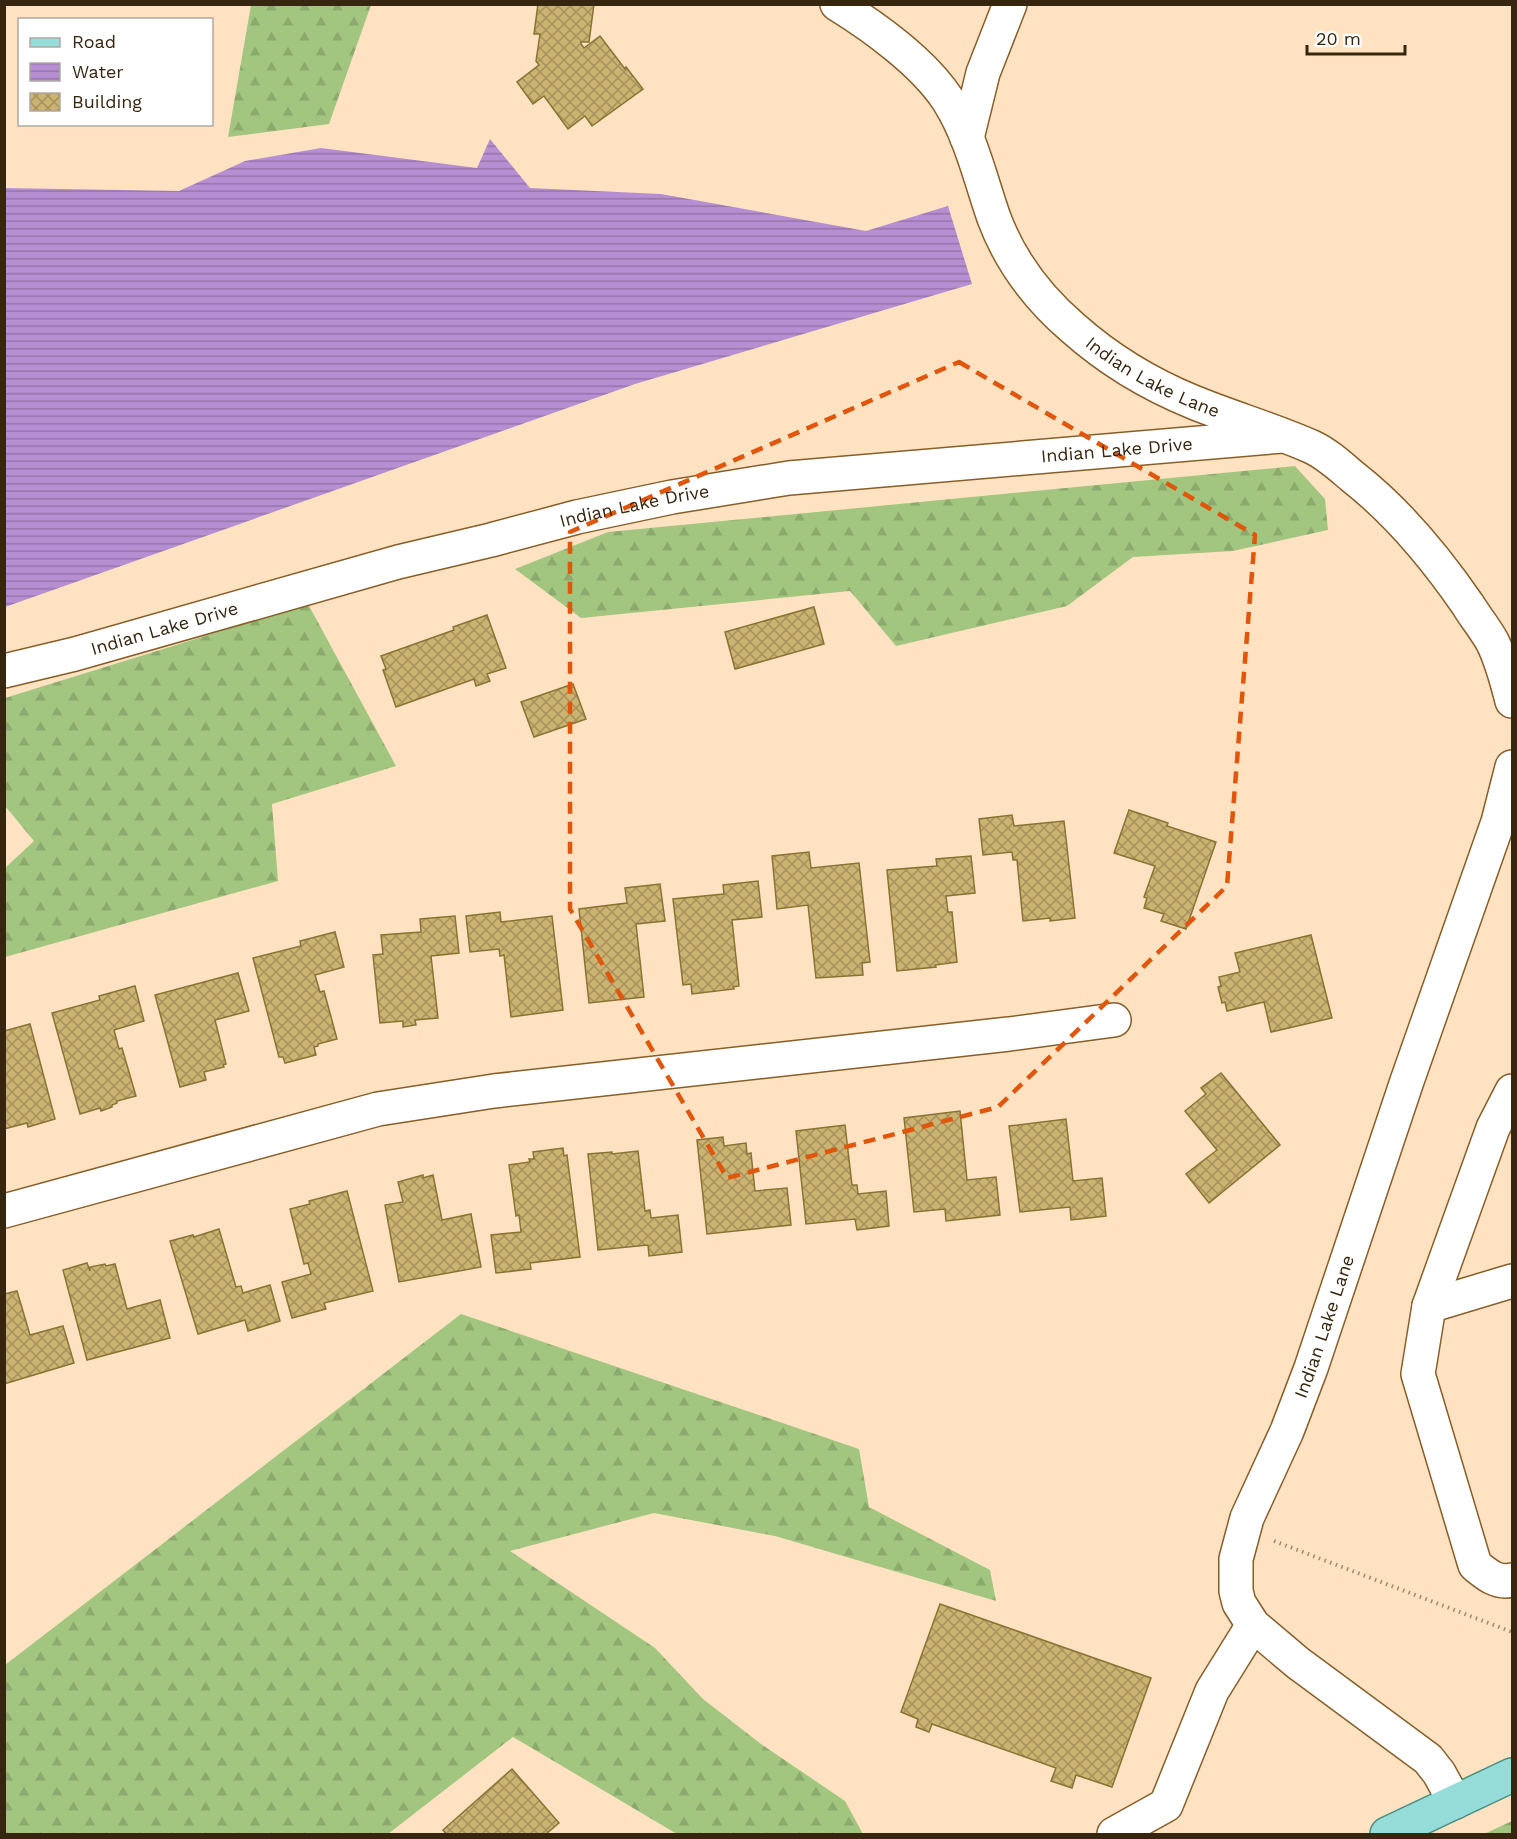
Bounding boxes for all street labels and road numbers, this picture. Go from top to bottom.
street label: Indian Lake Lane [1082,332,1223,421]
street label: Indian Lake Drive [1040,433,1193,467]
street label: Indian Lake Drive [557,480,711,531]
street label: Indian Lake Drive [88,597,240,659]
street label: Indian Lake Lane [1290,1252,1358,1401]

